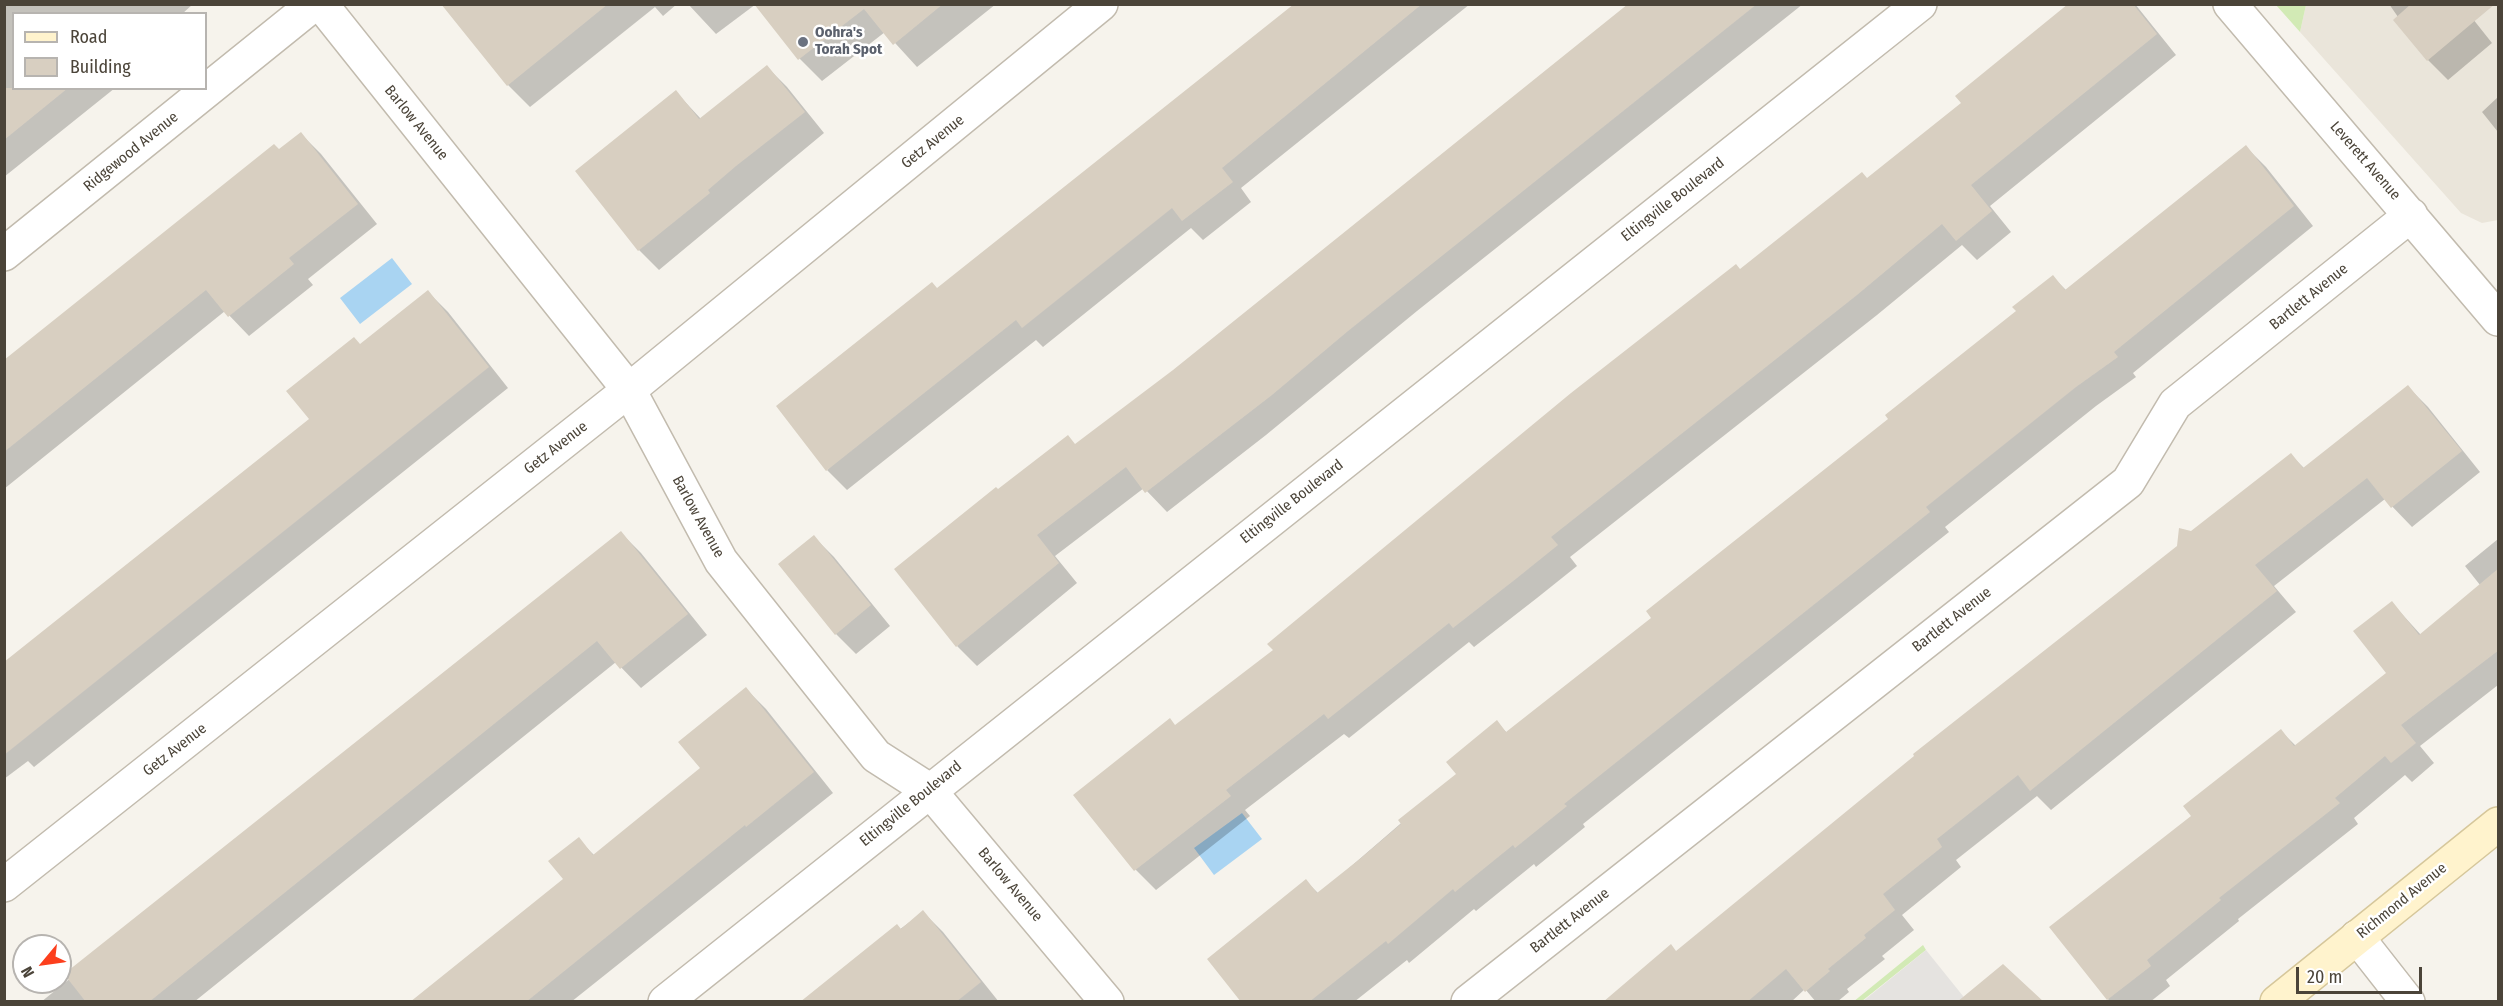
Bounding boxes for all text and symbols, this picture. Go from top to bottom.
legend [12,12,207,90]
place label: Oohra's Torah Spot [815,24,882,59]
text: Road [70,26,107,48]
marker: Oohra's Torah Spot [796,35,810,49]
text: Building [70,56,131,78]
street label: Barlow Avenue [380,82,452,164]
street label: Ridgewood Avenue [80,108,182,196]
street label: Getz Avenue [898,111,968,173]
street label: Leverett Avenue [2326,118,2404,204]
street label: Eltingville Boulevard [1618,154,1728,246]
street label: Bartlett Avenue [2266,260,2352,334]
street label: Getz Avenue [521,418,591,478]
street label: Eltingville Boulevard [1237,456,1347,548]
street label: Barlow Avenue [668,473,728,561]
street label: Bartlett Avenue [1909,584,1995,656]
street label: Getz Avenue [140,720,210,780]
street label: Eltingville Boulevard [857,757,965,851]
street label: Barlow Avenue [974,844,1046,926]
street label: Richmond Avenue [2353,859,2451,943]
street label: Bartlett Avenue [1527,885,1613,957]
north arrow [12,934,72,994]
scale bar [2299,955,2425,993]
text: N [17,963,38,981]
text: 20 m [2307,966,2342,988]

